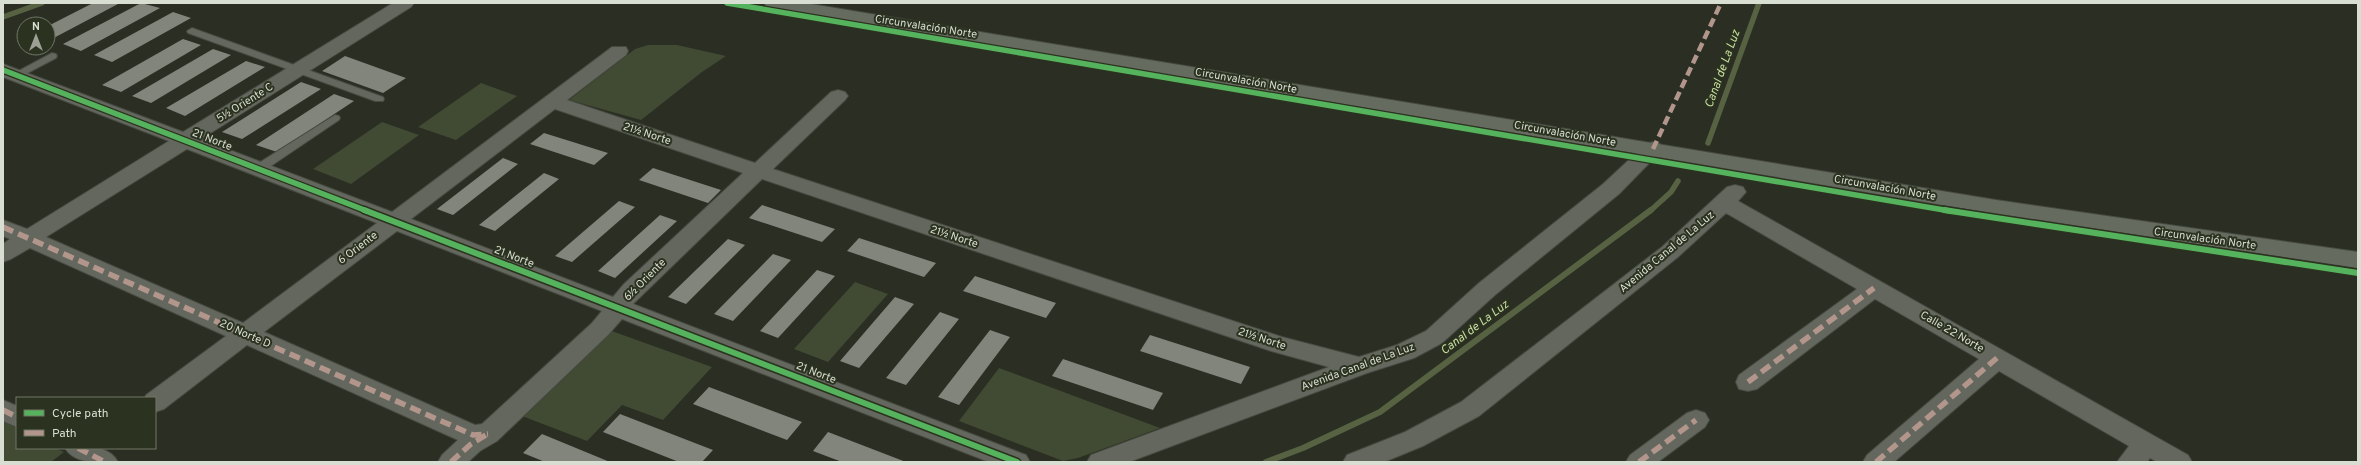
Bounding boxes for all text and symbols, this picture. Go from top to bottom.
street label: Circunvalación Norte [874,12,978,42]
north arrow [16,16,56,56]
text: N [32,20,40,34]
water label: Canal de La Luz [1702,27,1745,110]
street label: Circunvalación Norte [1194,65,1298,97]
street label: 5½ Oriente C [214,80,276,126]
street label: Circunvalación Norte [1513,118,1617,150]
street label: 21½ Norte [621,120,673,148]
street label: 21 Norte [190,126,234,154]
street label: Circunvalación Norte [1833,172,1937,204]
street label: Avenida Canal de La Luz [1617,208,1717,296]
street label: 21½ Norte [928,223,980,251]
street label: Circunvalación Norte [2153,225,2257,253]
street label: 6 Oriente [335,228,381,268]
street label: 21 Norte [492,243,536,271]
street label: 6½ Oriente [621,256,669,304]
water label: Canal de La Luz [1438,296,1513,359]
street label: Calle 22 Norte [1918,308,1987,356]
street label: 20 Norte D [217,316,273,352]
street label: 21½ Norte [1236,325,1288,353]
street label: Avenida Canal de La Luz [1299,340,1417,394]
street label: 21 Norte [794,359,838,387]
legend [16,397,156,449]
text: Cycle path [52,406,109,422]
text: Path [52,426,77,442]

